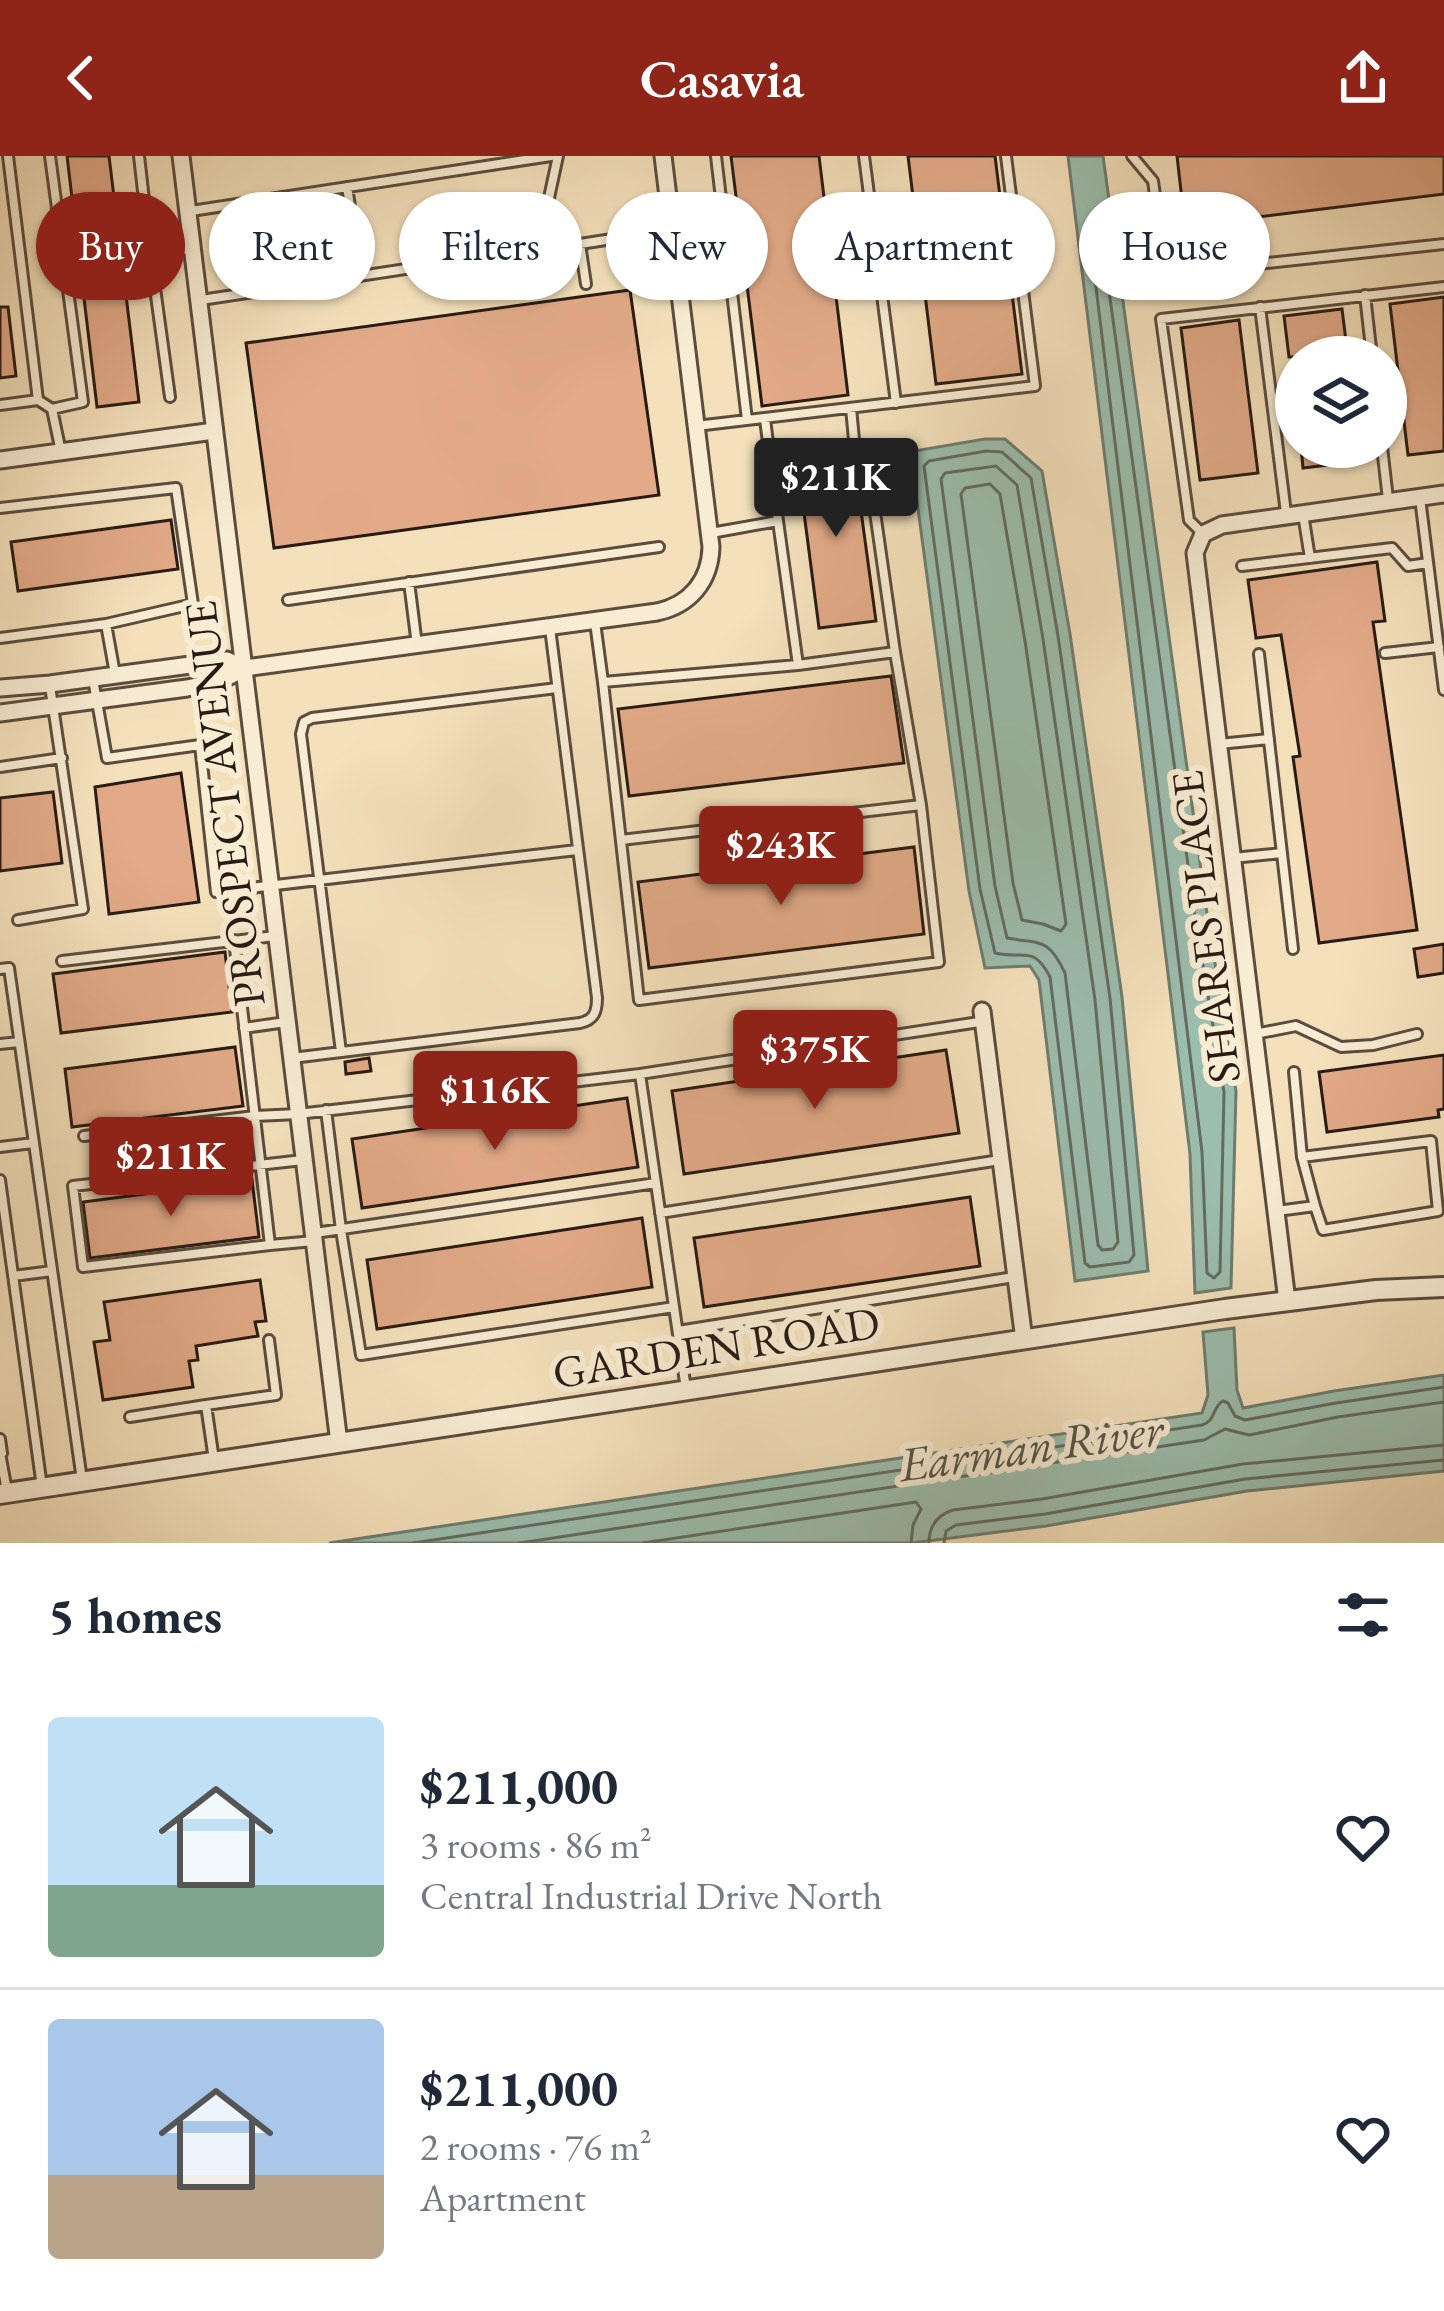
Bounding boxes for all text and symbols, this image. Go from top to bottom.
text: Casavia [640,43,804,113]
icon: back [48,45,114,111]
icon: share [1330,45,1396,111]
chip: Buy [36,192,185,300]
chip: Rent [209,192,375,300]
chip: Filters [399,192,582,300]
chip: New [606,192,768,300]
chip: Apartment [792,192,1055,300]
chip: House [1079,192,1270,300]
map controls [1275,336,1407,468]
button: layers [1275,336,1407,468]
pin: $211K [752,438,920,540]
text: $211K [781,451,891,502]
street label: PROSPECT AVENUE [170,598,278,1010]
street label: SHARES PLACE [1157,768,1253,1086]
pin: $243K [697,806,865,908]
text: $243K [726,819,836,870]
pin: $375K [731,1010,899,1112]
text: $375K [760,1023,870,1074]
pin: $116K [411,1051,579,1153]
text: $116K [440,1064,550,1115]
pin: $211K [87,1117,255,1219]
text: $211K [116,1130,226,1181]
street label: GARDEN ROAD [548,1293,884,1401]
water label: Earman River [893,1396,1169,1495]
text: 5 homes [48,1582,222,1648]
icon: filters [1330,1582,1396,1648]
text: $211,000 [420,1753,618,1819]
icon: home [144,1765,288,1909]
icon: heart [1330,1804,1396,1870]
text: 3 rooms · 86 m² [420,1819,652,1870]
text: Central Industrial Drive North [420,1870,882,1921]
text: $211,000 [420,2055,618,2121]
icon: home [144,2067,288,2211]
icon: heart [1330,2106,1396,2172]
text: 2 rooms · 76 m² [420,2121,652,2172]
text: Apartment [420,2172,586,2223]

